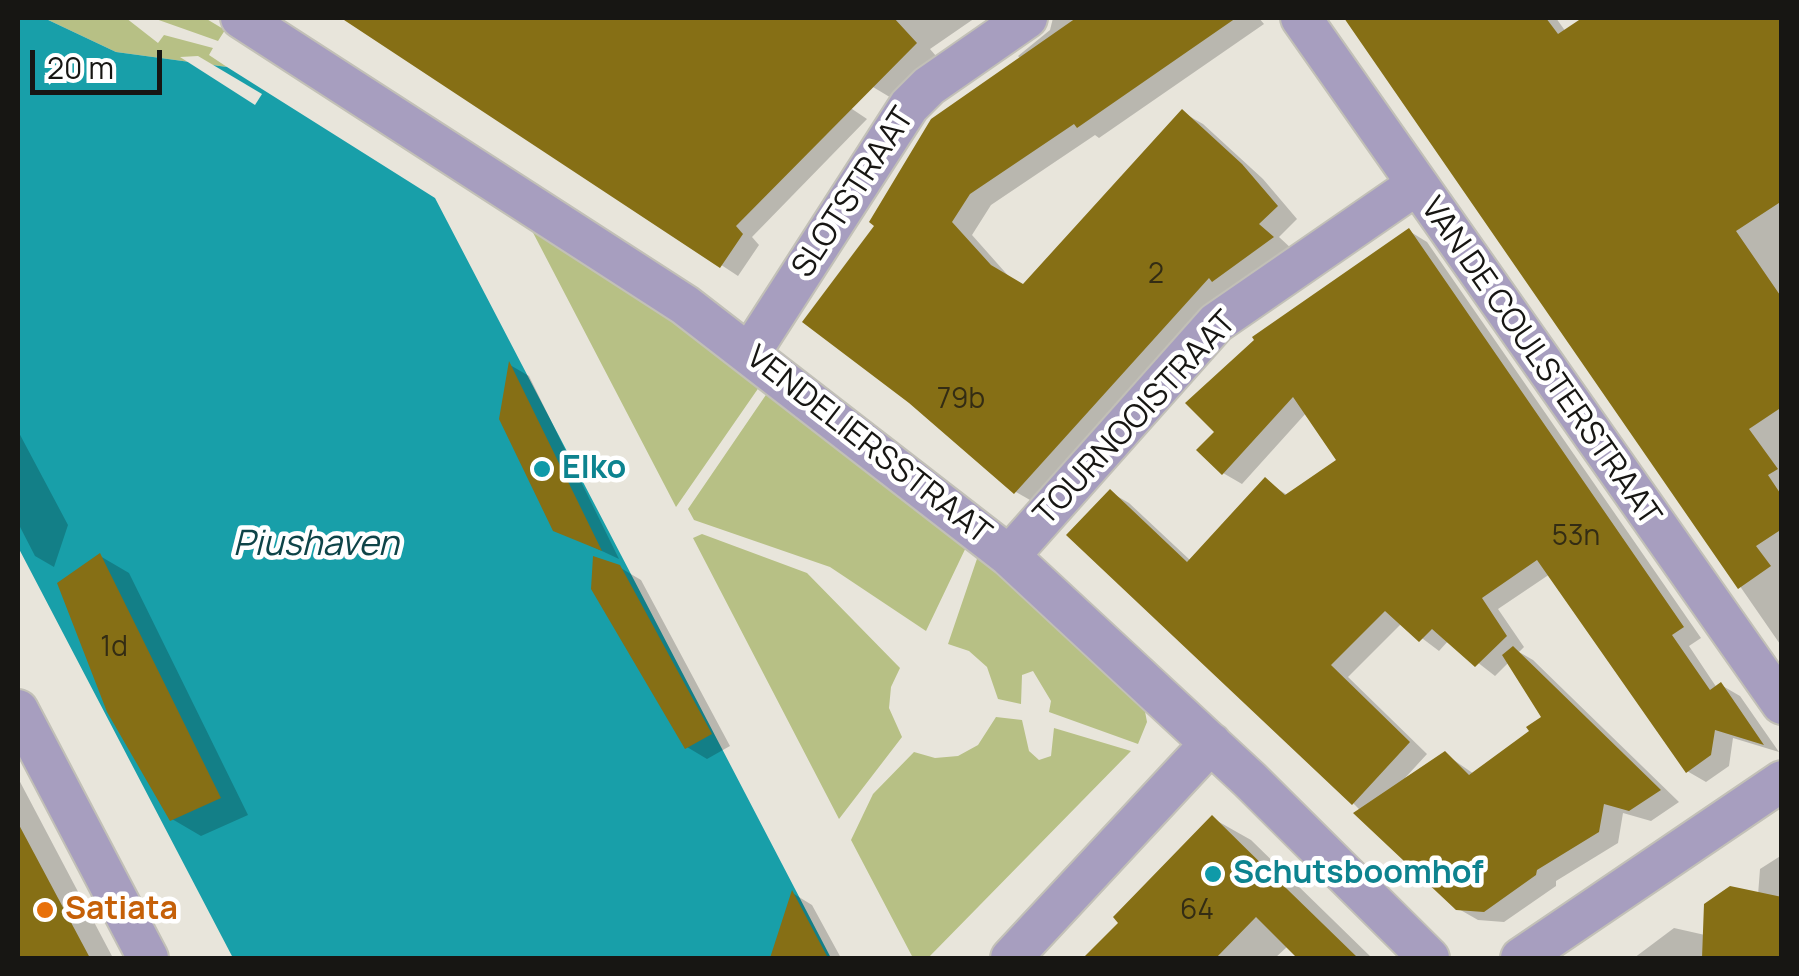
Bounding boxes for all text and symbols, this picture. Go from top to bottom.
scale bar [35,30,168,92]
text: 20 m [47,47,114,88]
street label: SLOTSTRAAT [785,101,923,285]
street label: VAN DE COULSTERSTRAAT [1412,191,1668,533]
house number: 2 [1148,258,1164,292]
street label: TOURNOOISTRAAT [1027,304,1245,534]
street label: VENDELIERSSTRAAT [738,339,998,553]
house number: 79b [937,383,985,417]
place label: Elko [562,450,626,488]
marker: Elko [531,458,553,480]
house number: 53n [1552,520,1600,554]
water label: Piushaven [233,524,399,566]
house number: 1d [100,631,128,665]
place label: Schutsboomhof [1233,855,1484,893]
marker: Schutsboomhof [1202,863,1224,885]
place label: Satiata [65,891,178,929]
house number: 64 [1180,894,1214,928]
marker: Satiata [34,899,56,921]

